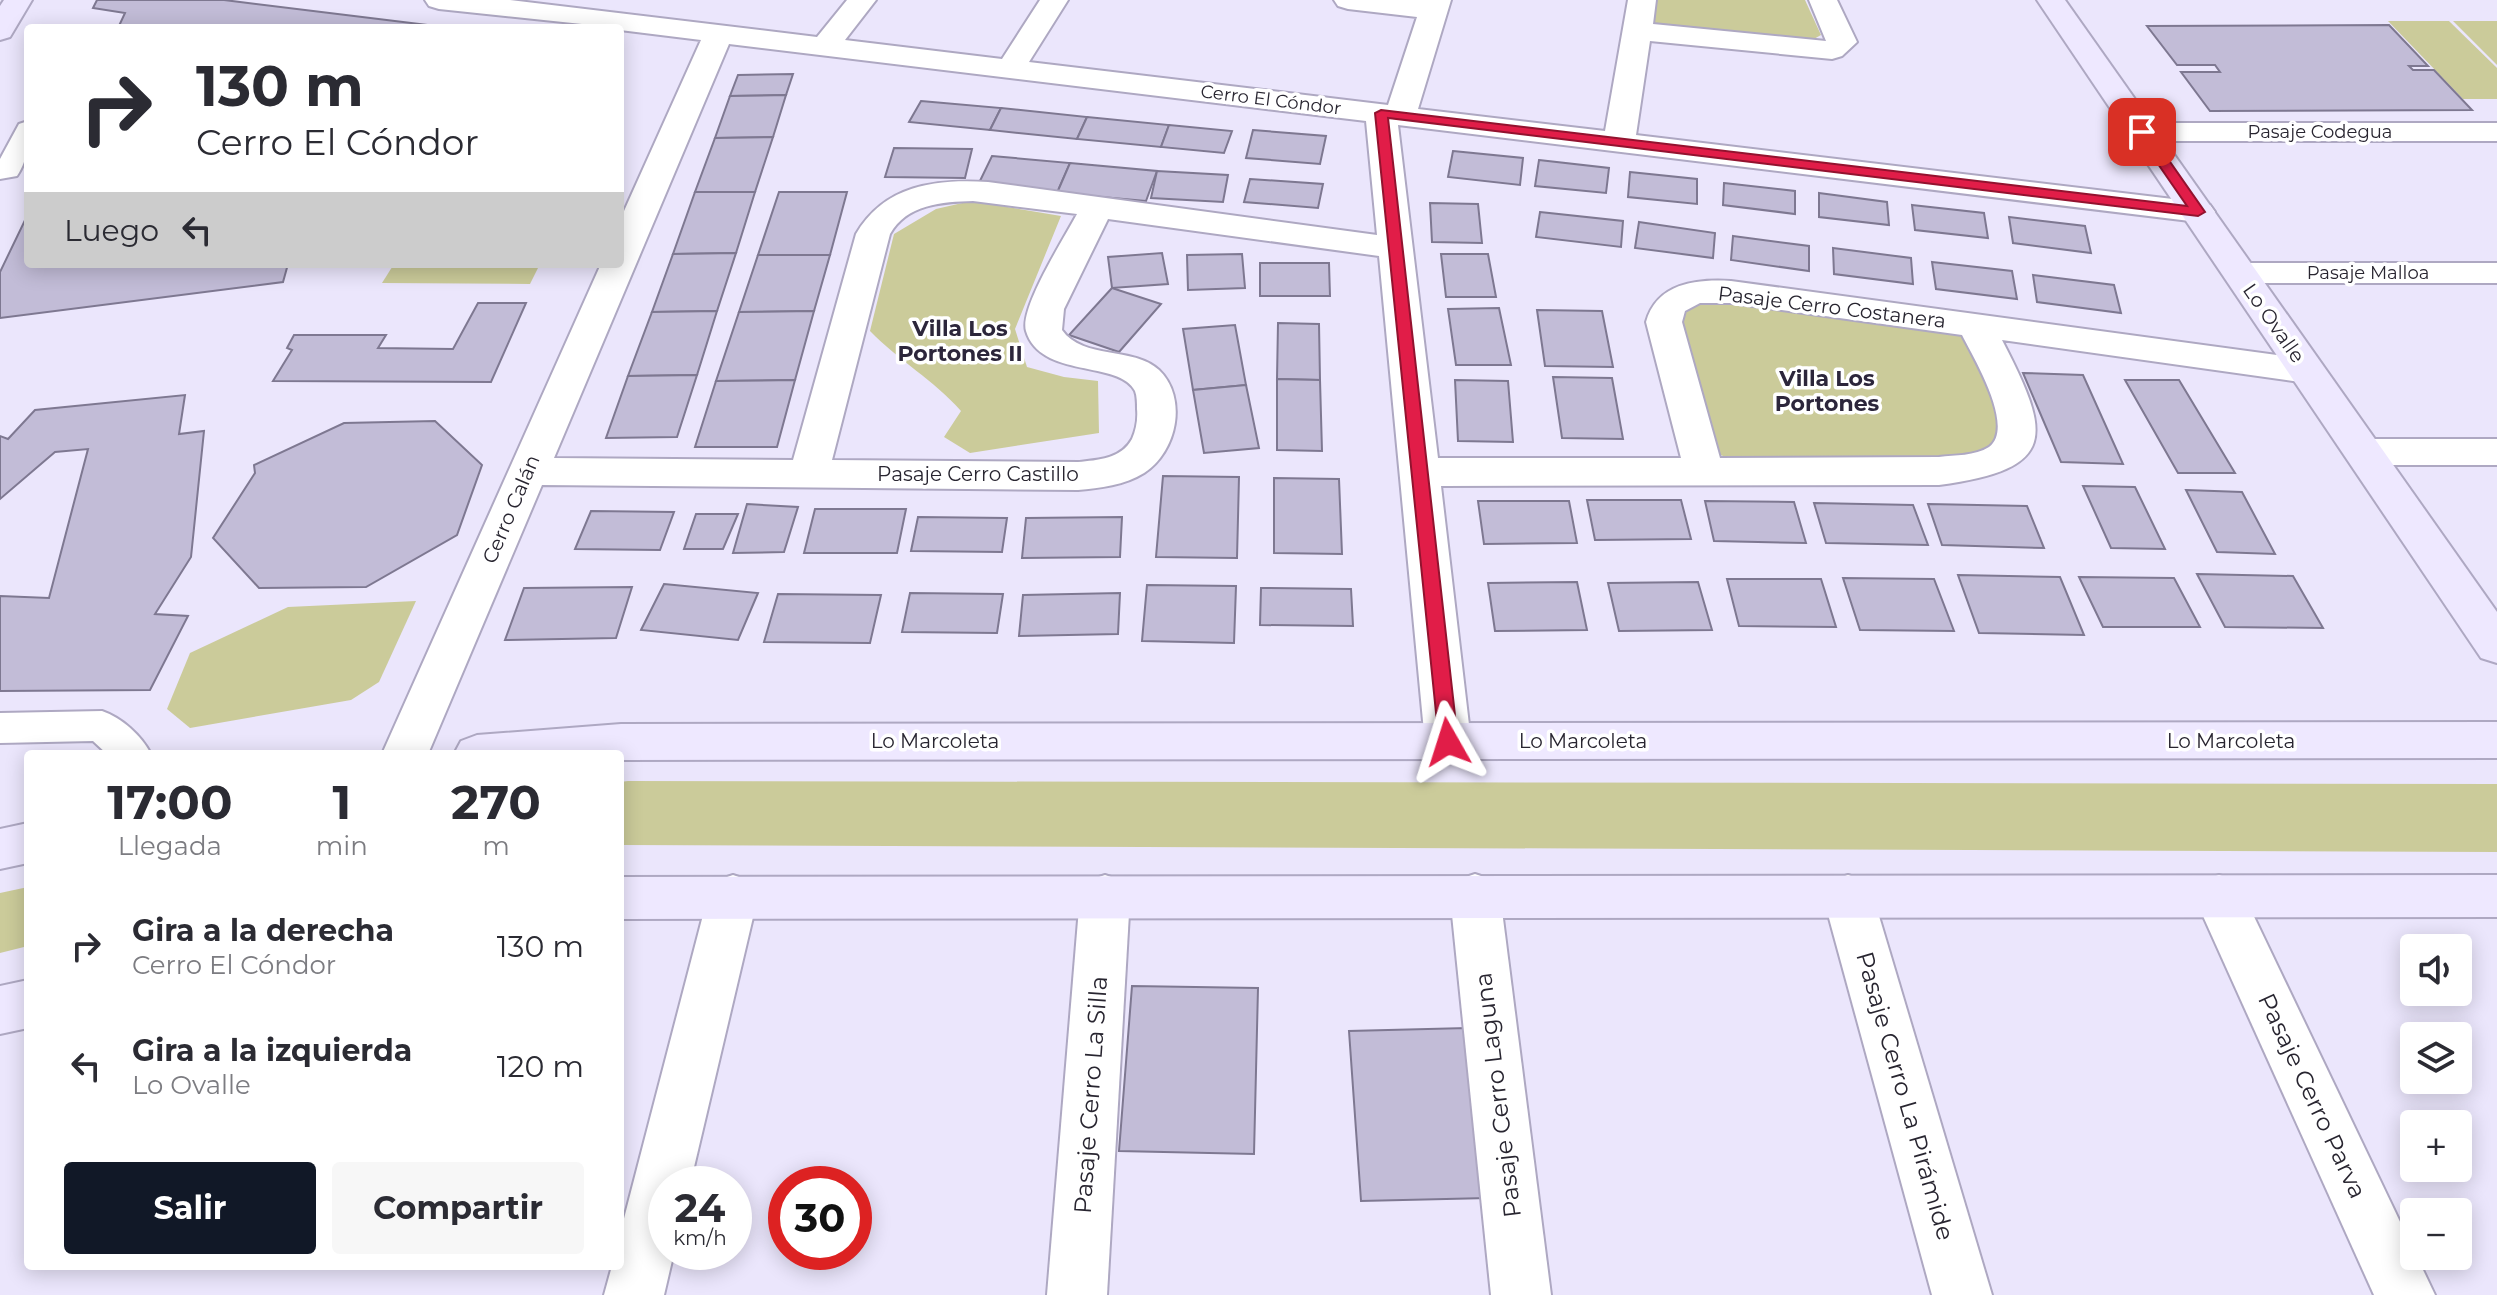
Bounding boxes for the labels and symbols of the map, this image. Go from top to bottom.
street label: Cerro El Cóndor [1199,80,1343,120]
pin [2108,98,2176,166]
street label: Pasaje Codegua [2248,121,2392,143]
street label: Pasaje Malloa [2307,262,2429,284]
street label: Lo Ovalle [2238,279,2310,367]
street label: Pasaje Cerro Costanera [1717,281,1947,333]
district label: Villa Los Portones II [897,315,1023,367]
district label: Villa Los Portones [1775,365,1880,417]
street label: Cerro Calán [477,451,545,567]
street label: Pasaje Cerro Castillo [877,462,1079,486]
position arrow [1406,700,1490,784]
street label: Lo Marcoleta [871,729,999,753]
street label: Lo Marcoleta [1519,729,1647,753]
street label: Lo Marcoleta [2167,729,2295,753]
street label: Pasaje Cerro La Pirámide [1850,948,1961,1244]
street label: Pasaje Cerro Laguna [1468,971,1527,1219]
street label: Pasaje Cerro La Silla [1068,975,1113,1215]
street label: Pasaje Cerro Parva [2252,989,2373,1203]
speed limit sign: 30 [768,1166,872,1270]

